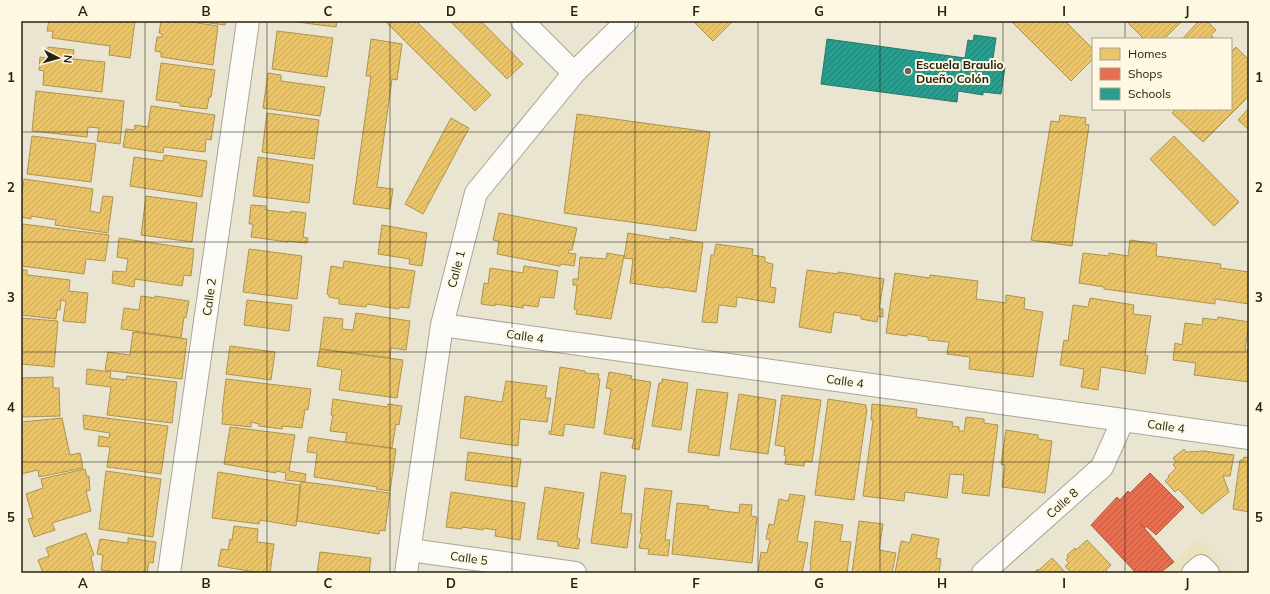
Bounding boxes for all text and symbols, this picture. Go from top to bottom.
text: A [78,3,88,19]
text: B [202,3,211,19]
text: C [324,3,333,19]
text: D [446,3,456,19]
text: E [570,3,578,19]
text: F [692,3,700,19]
text: G [814,3,824,19]
text: H [937,3,947,19]
text: I [1062,3,1066,19]
text: J [1185,3,1189,19]
north arrow [38,38,78,78]
legend [1092,38,1232,110]
text: Homes [1128,46,1167,61]
text: N [61,54,75,64]
place label: Escuela Braulio Dueño Colón [916,57,1004,86]
marker: Escuela Braulio Dueño Colón [903,66,913,76]
text: Shops [1128,66,1163,81]
text: 1 [7,69,15,85]
text: 1 [1255,69,1263,85]
text: Schools [1128,86,1171,101]
text: 2 [7,179,15,195]
text: 2 [1255,179,1263,195]
street label: Calle 1 [444,249,468,289]
street label: Calle 2 [199,277,219,317]
text: 3 [7,289,15,305]
text: 3 [1255,289,1263,305]
street label: Calle 4 [505,326,545,346]
street label: Calle 4 [825,371,865,391]
text: 4 [7,399,15,415]
text: 4 [1255,399,1263,415]
street label: Calle 4 [1146,416,1186,436]
street label: Calle 8 [1043,485,1081,521]
text: 5 [7,509,15,525]
text: 5 [1255,509,1263,525]
street label: Calle 5 [449,548,489,568]
text: A [78,575,88,591]
text: B [202,575,211,591]
text: C [324,575,333,591]
text: D [446,575,456,591]
text: E [570,575,578,591]
text: F [692,575,700,591]
text: G [814,575,824,591]
text: H [937,575,947,591]
text: I [1062,575,1066,591]
text: J [1185,575,1189,591]

